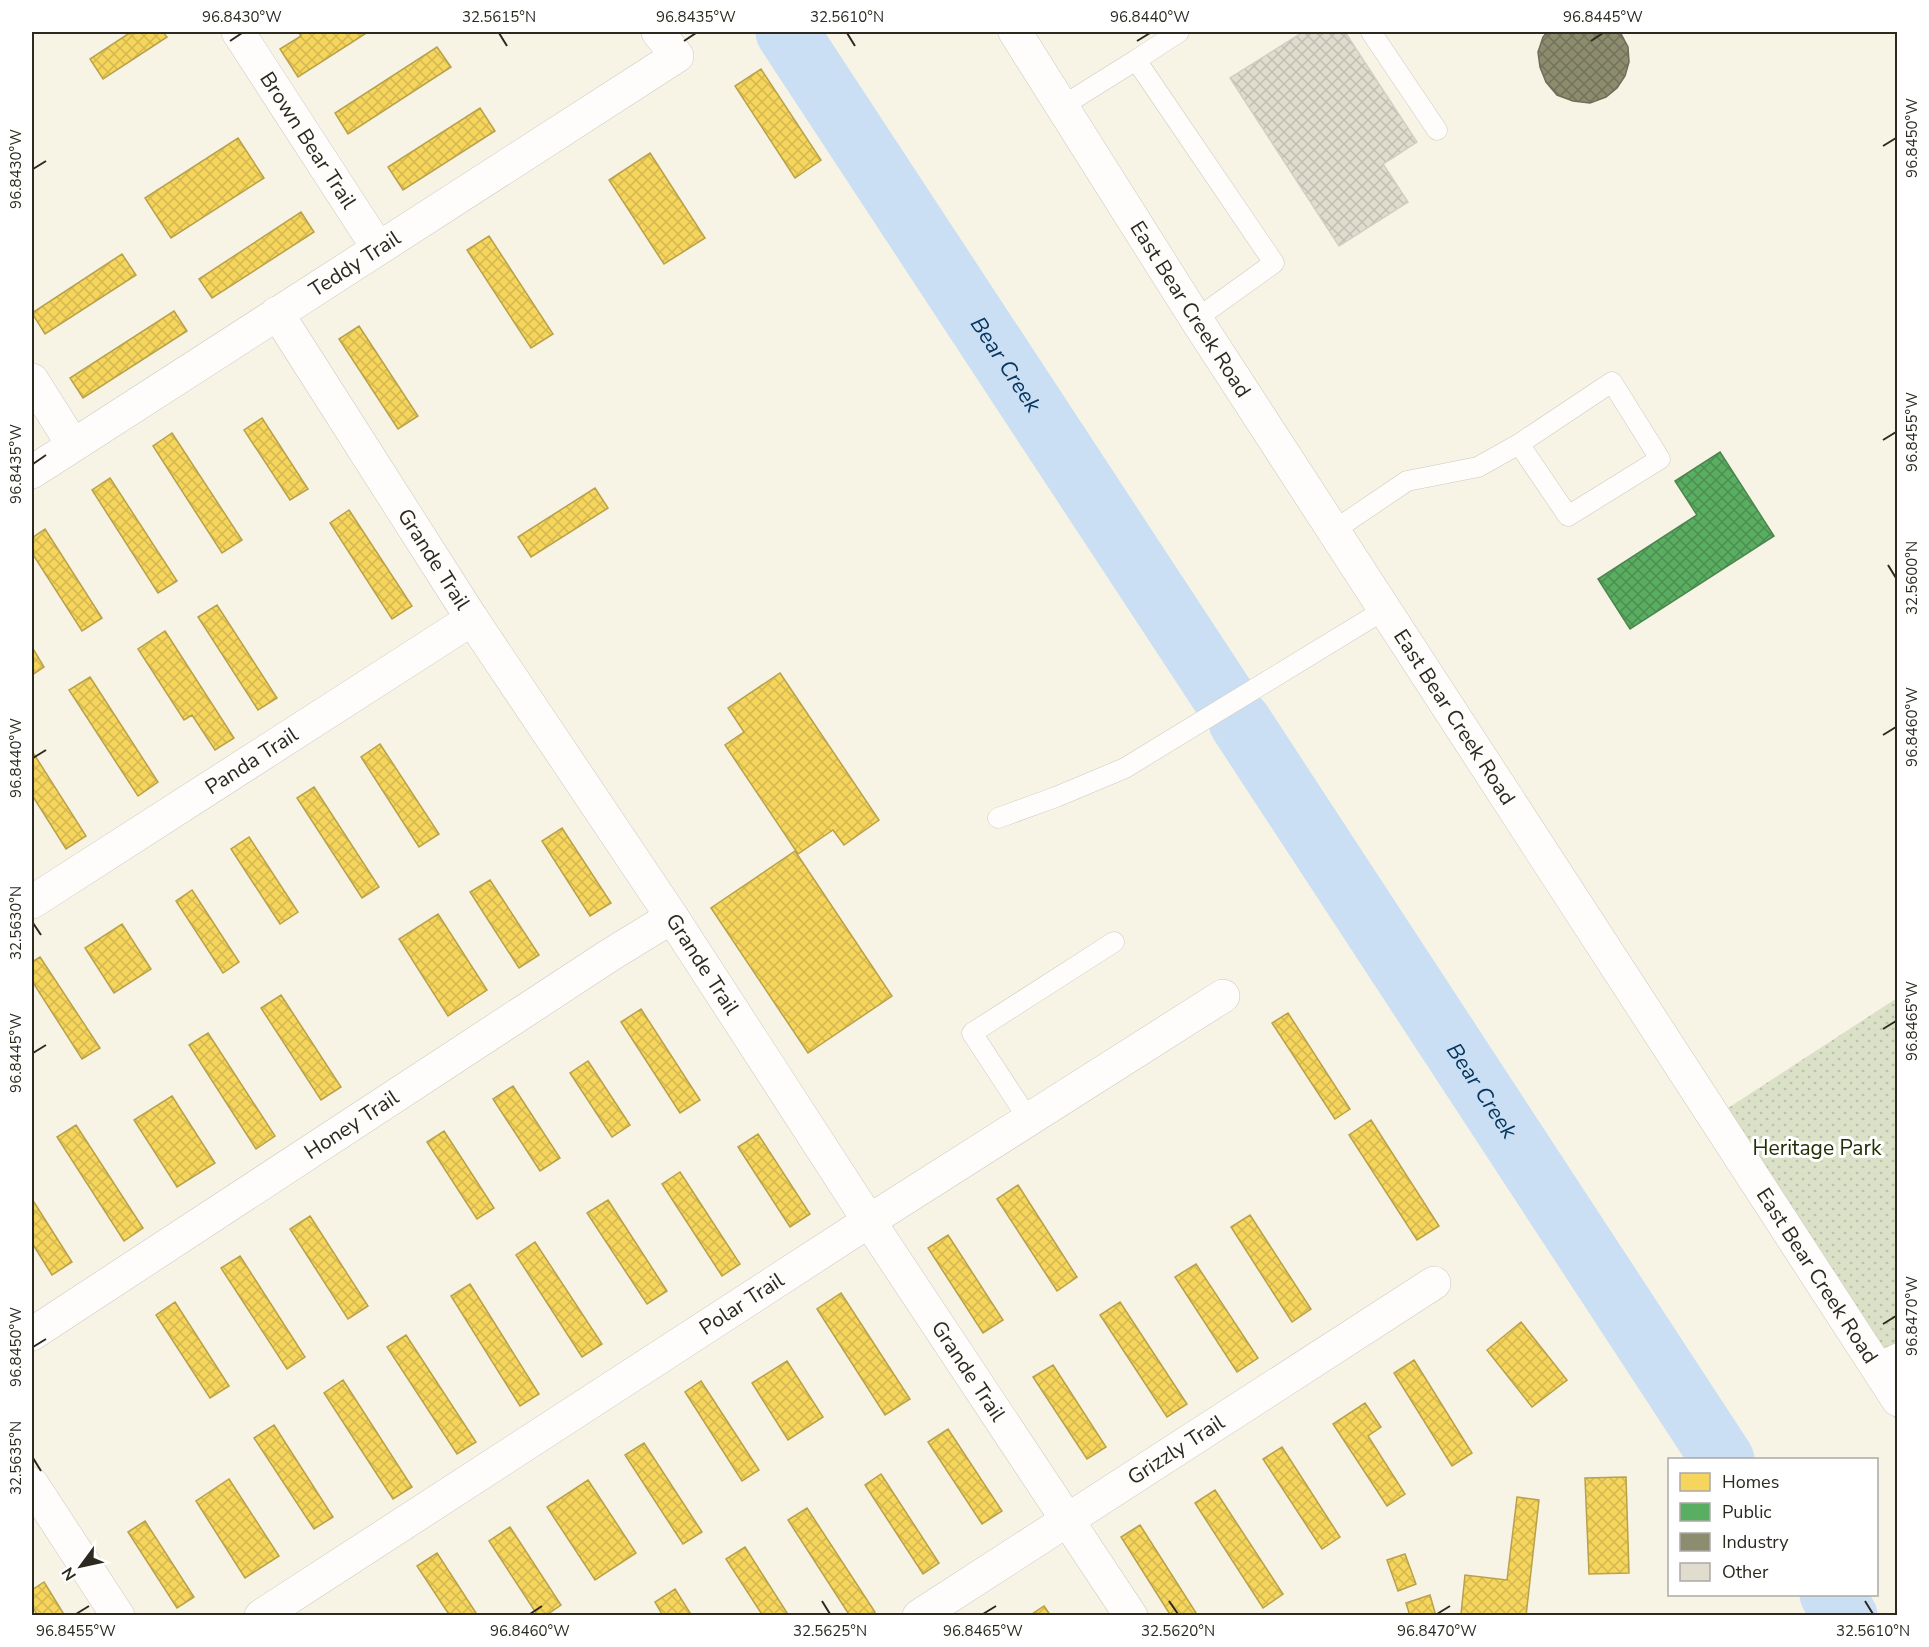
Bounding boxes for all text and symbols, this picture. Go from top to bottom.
text: 96.8430°W [202,7,282,27]
text: 32.5615°N [462,7,536,27]
text: 96.8435°W [656,7,736,27]
text: 32.5610°N [810,7,884,27]
text: 96.8440°W [1110,7,1190,27]
text: 96.8445°W [1563,7,1643,27]
street label: Brown Bear Trail [253,66,363,215]
text: 96.8450°W [1902,98,1922,178]
text: 96.8430°W [6,129,26,209]
street label: East Bear Creek Road [1124,216,1257,403]
street label: Teddy Trail [304,224,406,304]
water label: Bear Creek [963,311,1048,419]
text: 96.8455°W [1902,392,1922,472]
text: 96.8435°W [6,424,26,504]
street label: Grande Trail [391,503,477,616]
text: 32.5600°N [1902,541,1922,615]
street label: East Bear Creek Road [1387,624,1522,810]
text: 96.8460°W [1902,687,1922,767]
text: 96.8440°W [6,718,26,798]
street label: Panda Trail [200,720,304,801]
text: 32.5630°N [6,886,26,960]
street label: Grande Trail [659,908,746,1021]
text: 96.8465°W [1902,981,1922,1061]
text: 96.8445°W [6,1013,26,1093]
water label: Bear Creek [1439,1037,1524,1146]
street label: Honey Trail [299,1083,405,1166]
park label: Heritage Park [1753,1134,1882,1162]
street label: East Bear Creek Road [1750,1182,1885,1369]
street label: Polar Trail [694,1266,790,1342]
text: 96.8470°W [1902,1276,1922,1356]
text: 96.8450°W [6,1307,26,1387]
street label: Grande Trail [925,1315,1012,1427]
street label: Grizzly Trail [1122,1408,1230,1491]
text: 32.5635°N [6,1421,26,1495]
legend [1668,1458,1878,1596]
text: Homes [1722,1470,1779,1494]
text: Public [1722,1500,1772,1524]
text: Industry [1722,1530,1789,1554]
north arrow [51,1536,111,1596]
text: Other [1722,1560,1769,1584]
text: N [57,1563,82,1585]
text: 96.8455°W [36,1621,116,1641]
text: 96.8460°W [490,1621,570,1641]
text: 32.5625°N [793,1621,867,1641]
text: 96.8465°W [943,1621,1023,1641]
text: 32.5620°N [1141,1621,1215,1641]
text: 96.8470°W [1397,1621,1477,1641]
text: 32.5610°N [1836,1621,1910,1641]

